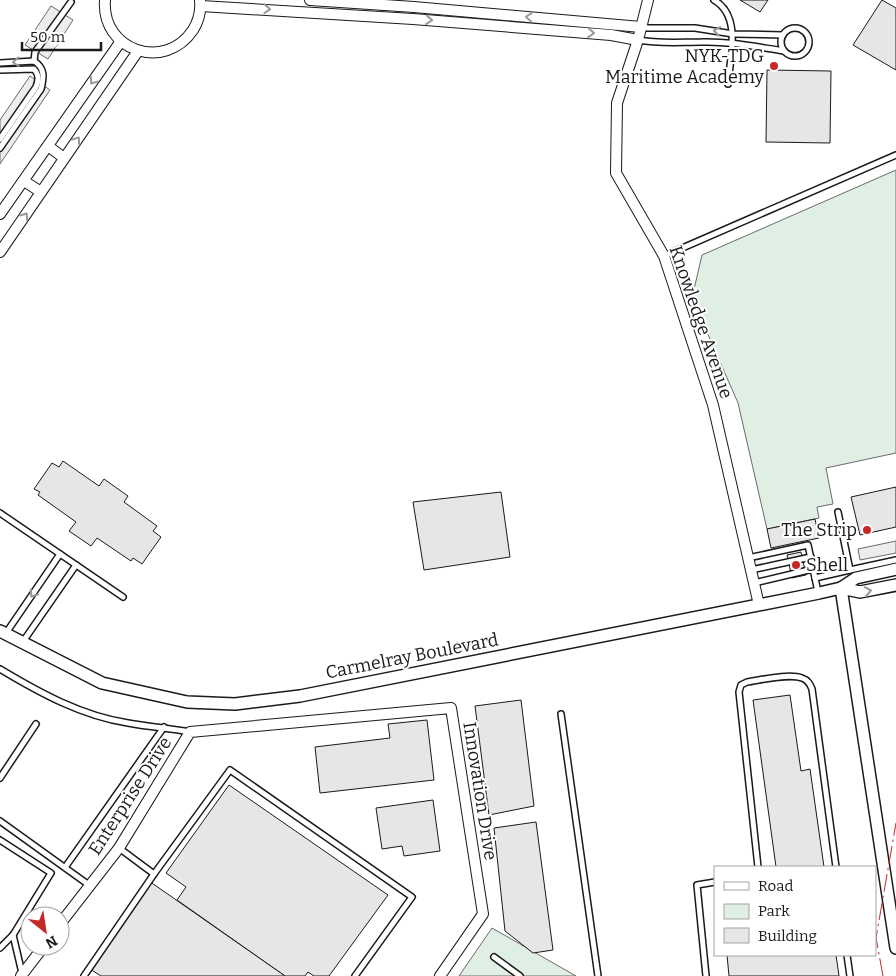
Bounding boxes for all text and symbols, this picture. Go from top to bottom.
one-way arrow [263,4,271,15]
one-way arrow [524,12,532,23]
one-way arrow [425,14,433,25]
scale bar [22,20,101,52]
one-way arrow [712,27,721,37]
text: 50 m [30,28,66,46]
one-way arrow [587,28,595,39]
place label: NYK-TDG Maritime Academy [605,45,764,88]
one-way arrow [11,56,19,67]
marker: NYK-TDG Maritime Academy [768,60,780,72]
one-way arrow [90,76,99,85]
one-way arrow [71,136,80,146]
one-way arrow [19,212,28,222]
street label: Knowledge Avenue [664,243,738,401]
place label: The Strip [781,519,857,541]
marker: The Strip [861,524,873,536]
place label: Shell [806,554,848,576]
marker: Shell [790,559,802,571]
one-way arrow [864,586,873,596]
one-way arrow [30,588,39,598]
street label: Carmelray Boulevard [324,628,501,684]
street label: Innovation Drive [458,720,502,862]
street label: Enterprise Drive [84,733,176,859]
legend [714,866,876,956]
text: Road [758,877,793,895]
text: Park [758,902,790,920]
north arrow [20,906,70,956]
text: Building [758,927,817,945]
text: N [42,932,60,952]

